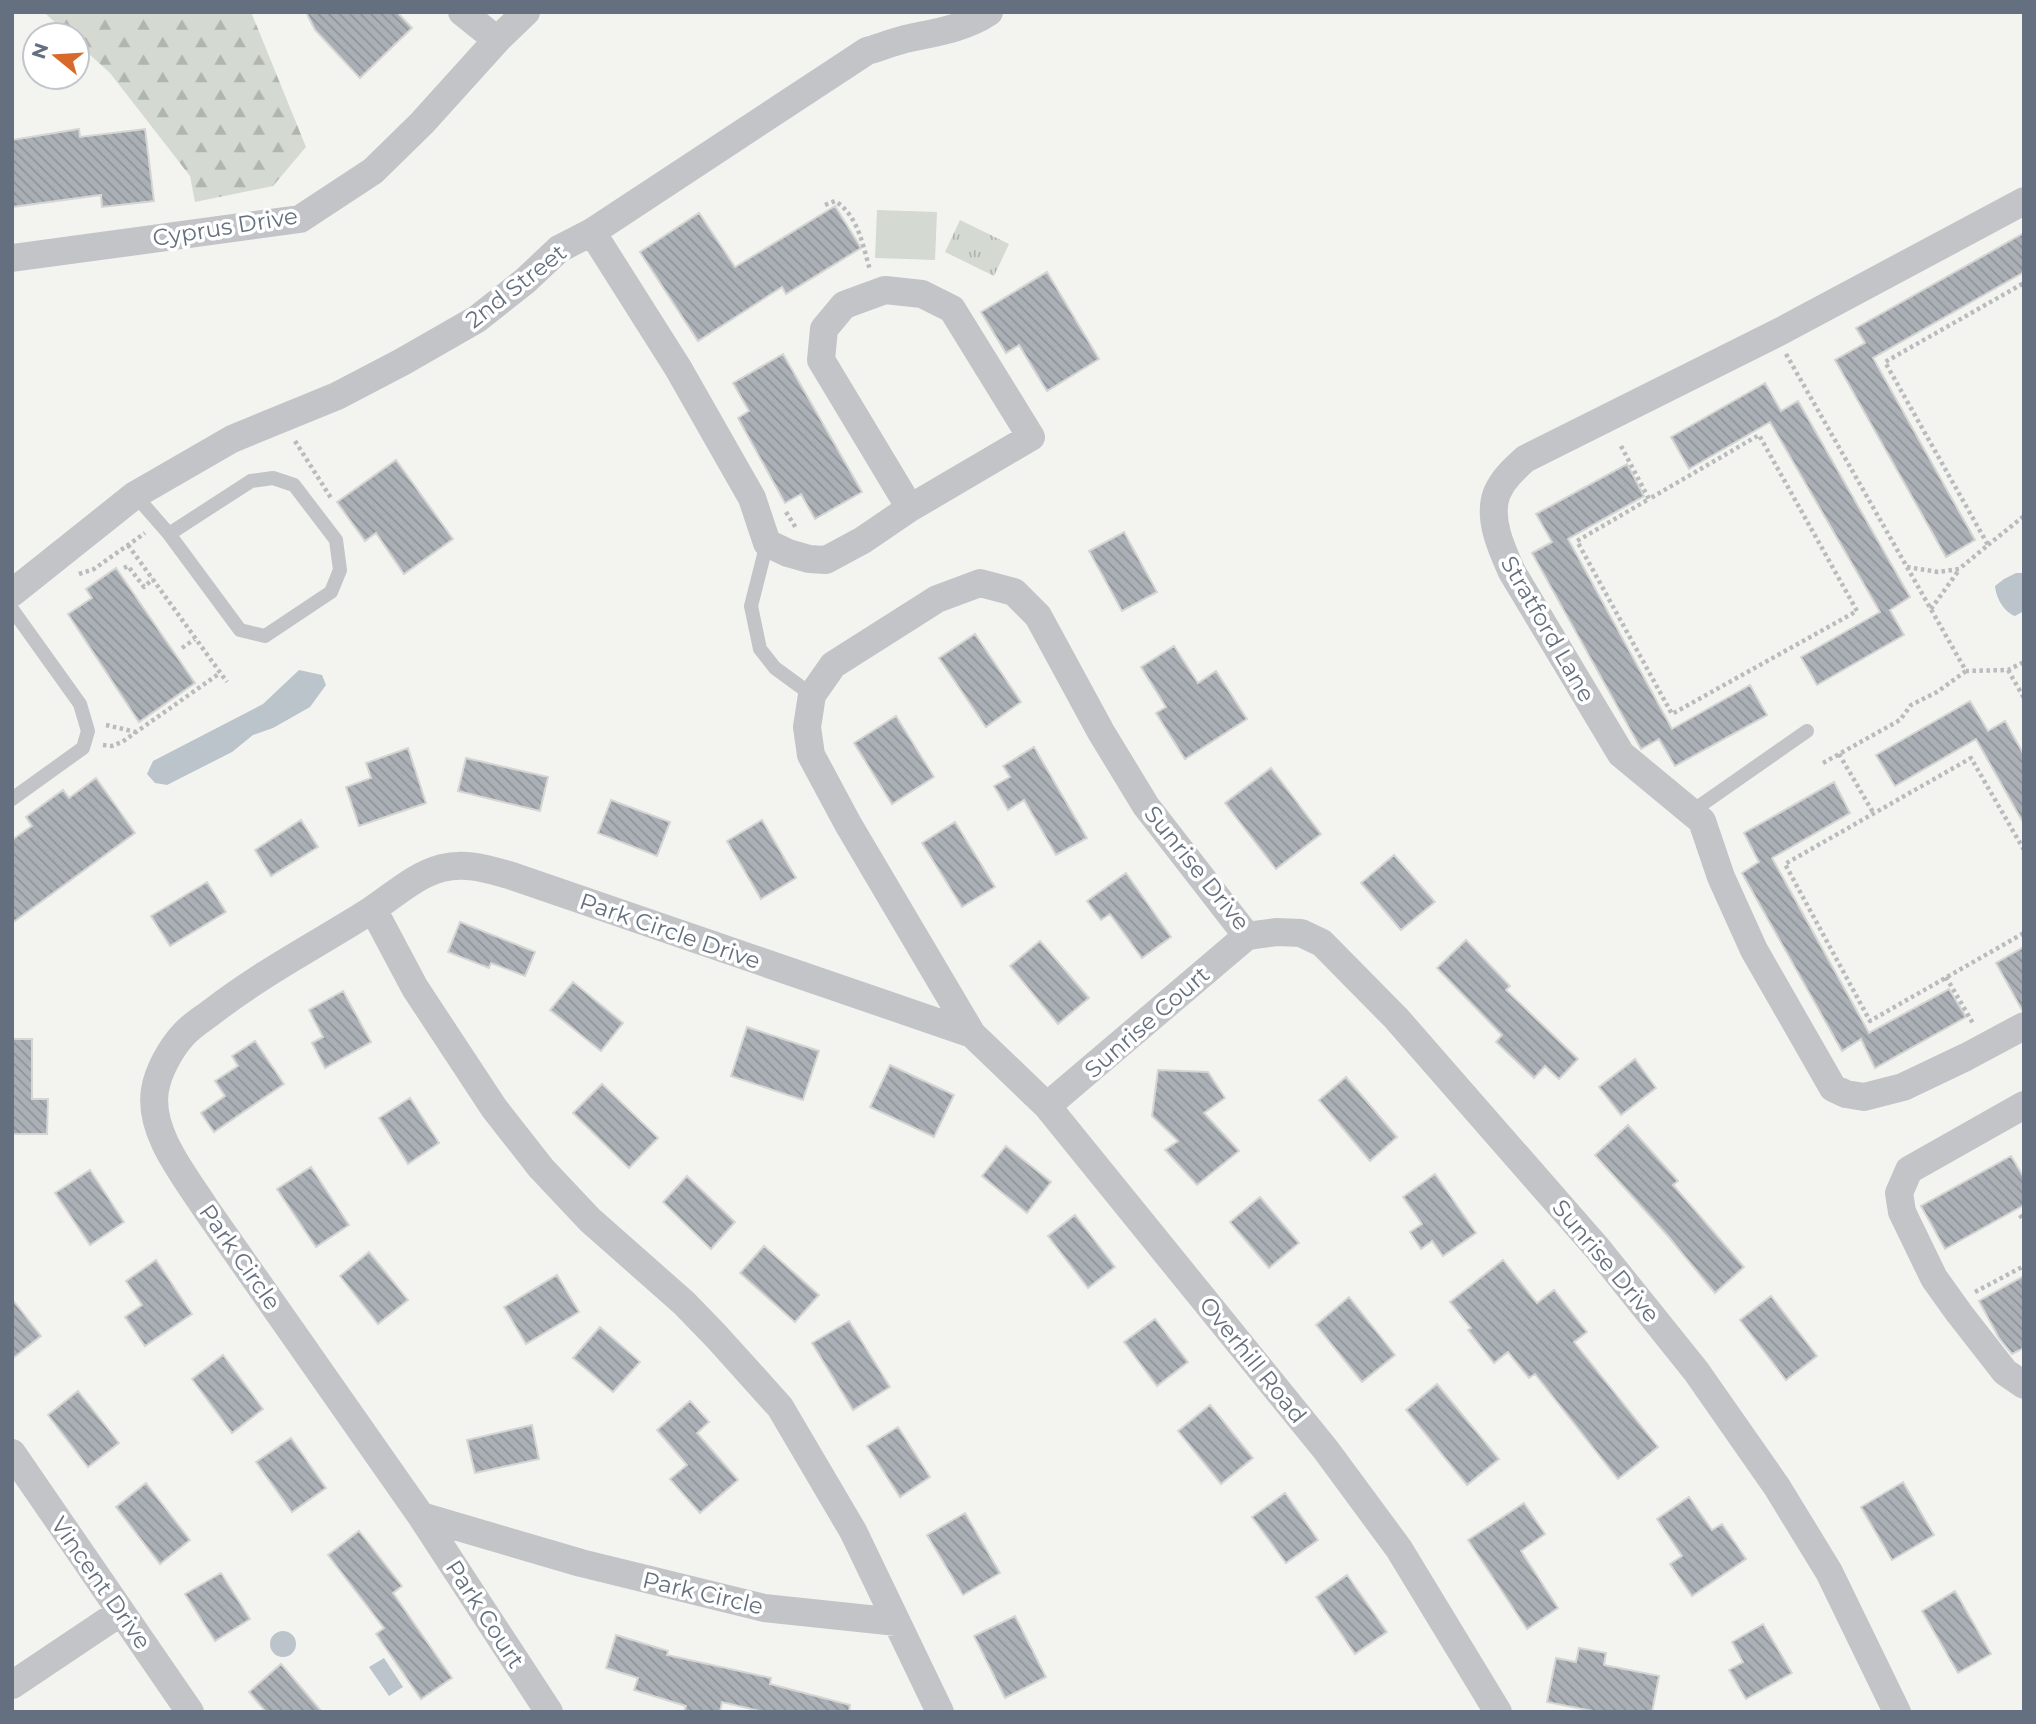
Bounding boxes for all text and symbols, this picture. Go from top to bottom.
north arrow [21,21,91,91]
text: N [27,40,54,62]
street label: Cyprus Drive [150,202,300,252]
street label: 2nd Street [460,238,572,334]
street label: Stratford Lane [1495,551,1601,707]
street label: Sunrise Drive [1138,800,1256,936]
street label: Park Circle Drive [576,887,764,975]
street label: Sunrise Court [1079,960,1215,1084]
street label: Sunrise Drive [1546,1194,1666,1328]
street label: Park Circle [193,1199,287,1315]
street label: Overhill Road [1193,1291,1313,1429]
street label: Vincent Drive [45,1511,157,1655]
street label: Park Court [440,1555,530,1673]
street label: Park Circle [640,1566,766,1620]

